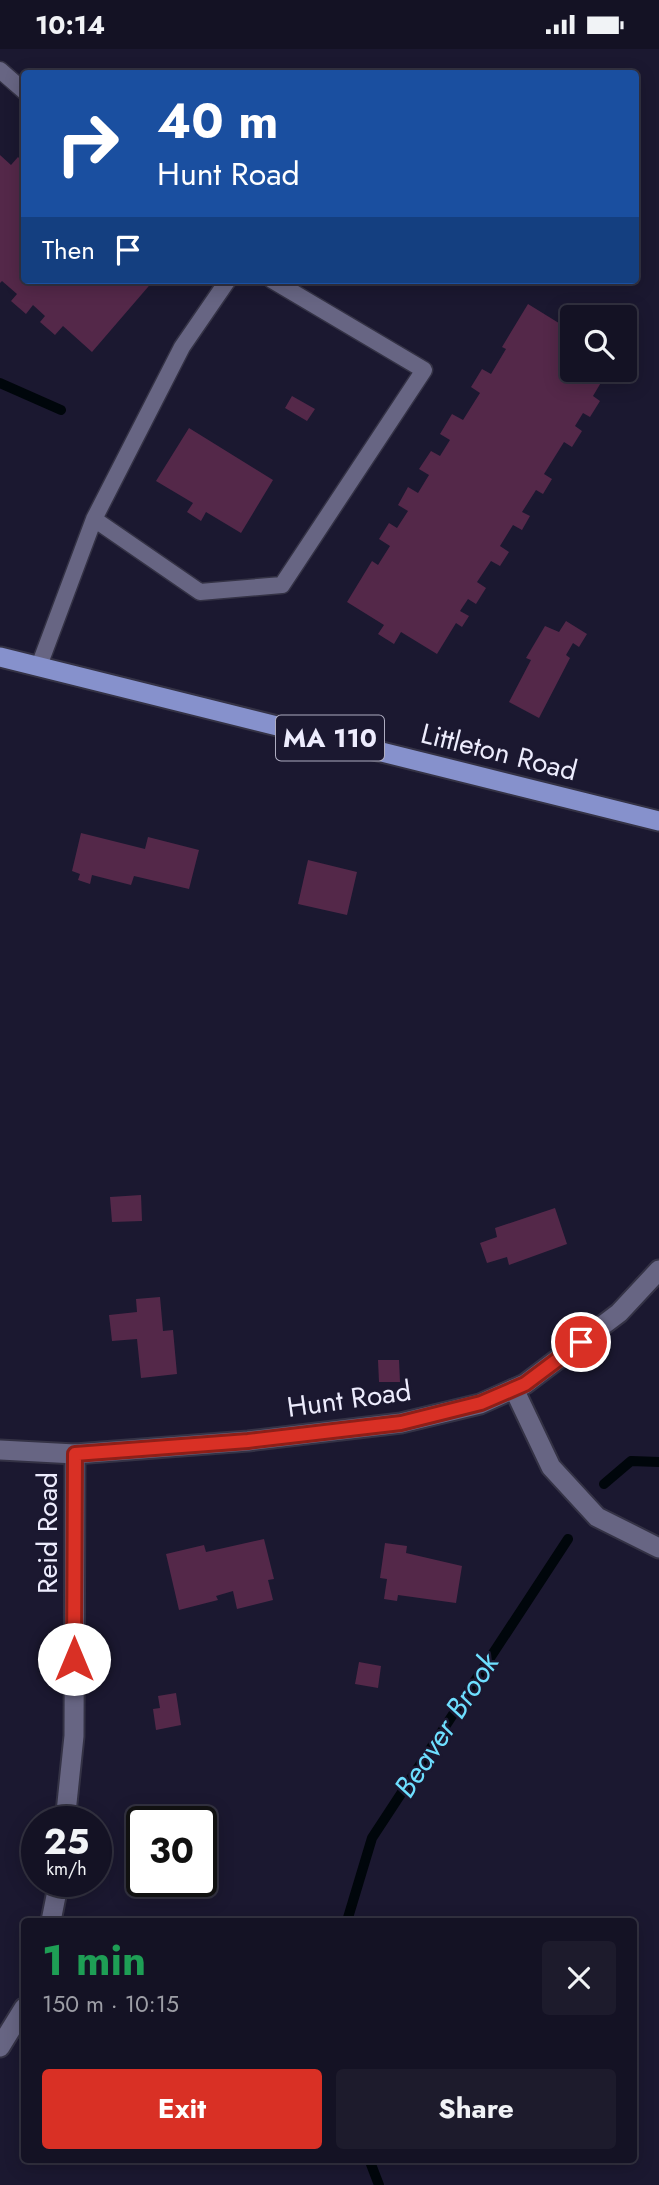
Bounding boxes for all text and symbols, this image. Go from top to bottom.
text: 10:14 [35,6,105,44]
text: 40 m [157,86,279,156]
icon: right [42,98,133,189]
text: Hunt Road [157,151,300,197]
text: Then [42,231,95,269]
icon: arrive [109,231,147,269]
map controls [560,305,637,382]
button: search [560,305,637,382]
street label: Littleton Road [417,713,581,791]
road number: MA 110 [276,715,384,761]
pin [551,1312,611,1372]
icon: arrive [562,1323,600,1361]
street label: Hunt Road [284,1370,414,1428]
street label: Reid Road [27,1472,68,1594]
position arrow [37,1622,111,1696]
water label: Beaver Brook [383,1643,509,1806]
speed limit sign: 30 [126,1806,217,1897]
text: 25 [44,1817,89,1867]
text: km/h [46,1856,87,1882]
text: 1 min [42,1930,146,1991]
button: close [542,1941,616,2015]
text: 150 m · 10:15 [42,1987,179,2021]
button: Exit [42,2069,322,2149]
button: Share [336,2069,616,2149]

